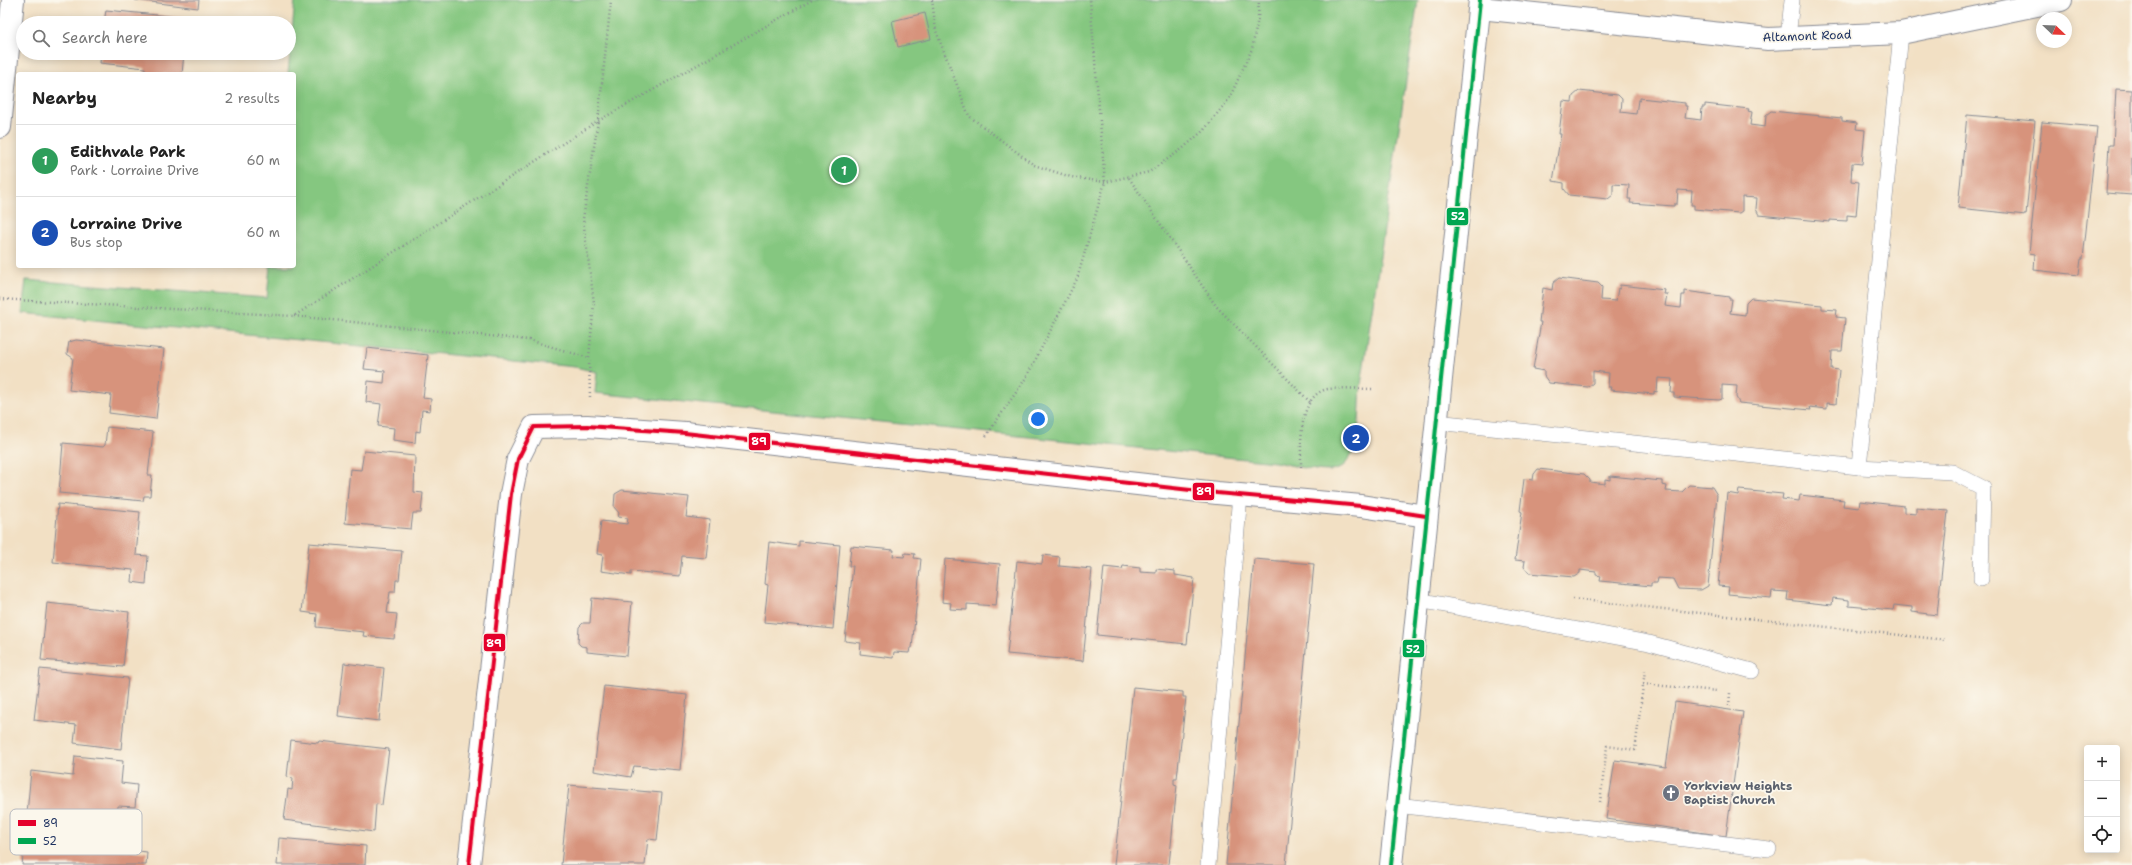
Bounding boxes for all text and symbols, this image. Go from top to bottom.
north arrow [2036,12,2072,48]
search box [16,16,296,60]
street label: Altamont Road [1762,26,1852,46]
icon: search [30,27,52,49]
text: Search here [62,28,148,48]
text: Nearby [32,87,97,109]
text: 2 results [224,90,280,107]
text: Edithvale Park [70,142,186,162]
text: 1 [42,152,48,169]
text: 60 m [247,152,280,169]
pin: 1 [831,155,857,185]
text: Park · Lorraine Drive [70,162,199,179]
line badge: 52 [1446,207,1469,226]
text: 52 [1451,209,1465,224]
text: Lorraine Drive [70,214,182,234]
text: 2 [40,224,50,241]
text: 60 m [247,224,280,241]
text: Bus stop [70,234,122,251]
your location [1028,409,1048,429]
pin: 2 [1343,423,1369,453]
line badge: 89 [748,432,771,451]
text: 89 [751,434,767,449]
line badge: 89 [1192,482,1215,501]
text: 89 [1196,484,1212,499]
line badge: 89 [483,633,506,652]
text: 89 [486,636,502,651]
line badge: 52 [1402,639,1425,658]
text: 52 [1406,642,1420,657]
map controls [2084,745,2120,853]
button: + [2084,745,2120,781]
place label: Yorkview Heights Baptist Church [1684,778,1792,808]
button: − [2084,781,2120,817]
church icon: Yorkview Heights Baptist Church [1661,783,1681,803]
legend [10,809,142,855]
text: 89 [43,816,58,831]
button: locate [2084,817,2120,853]
text: 52 [43,834,57,849]

